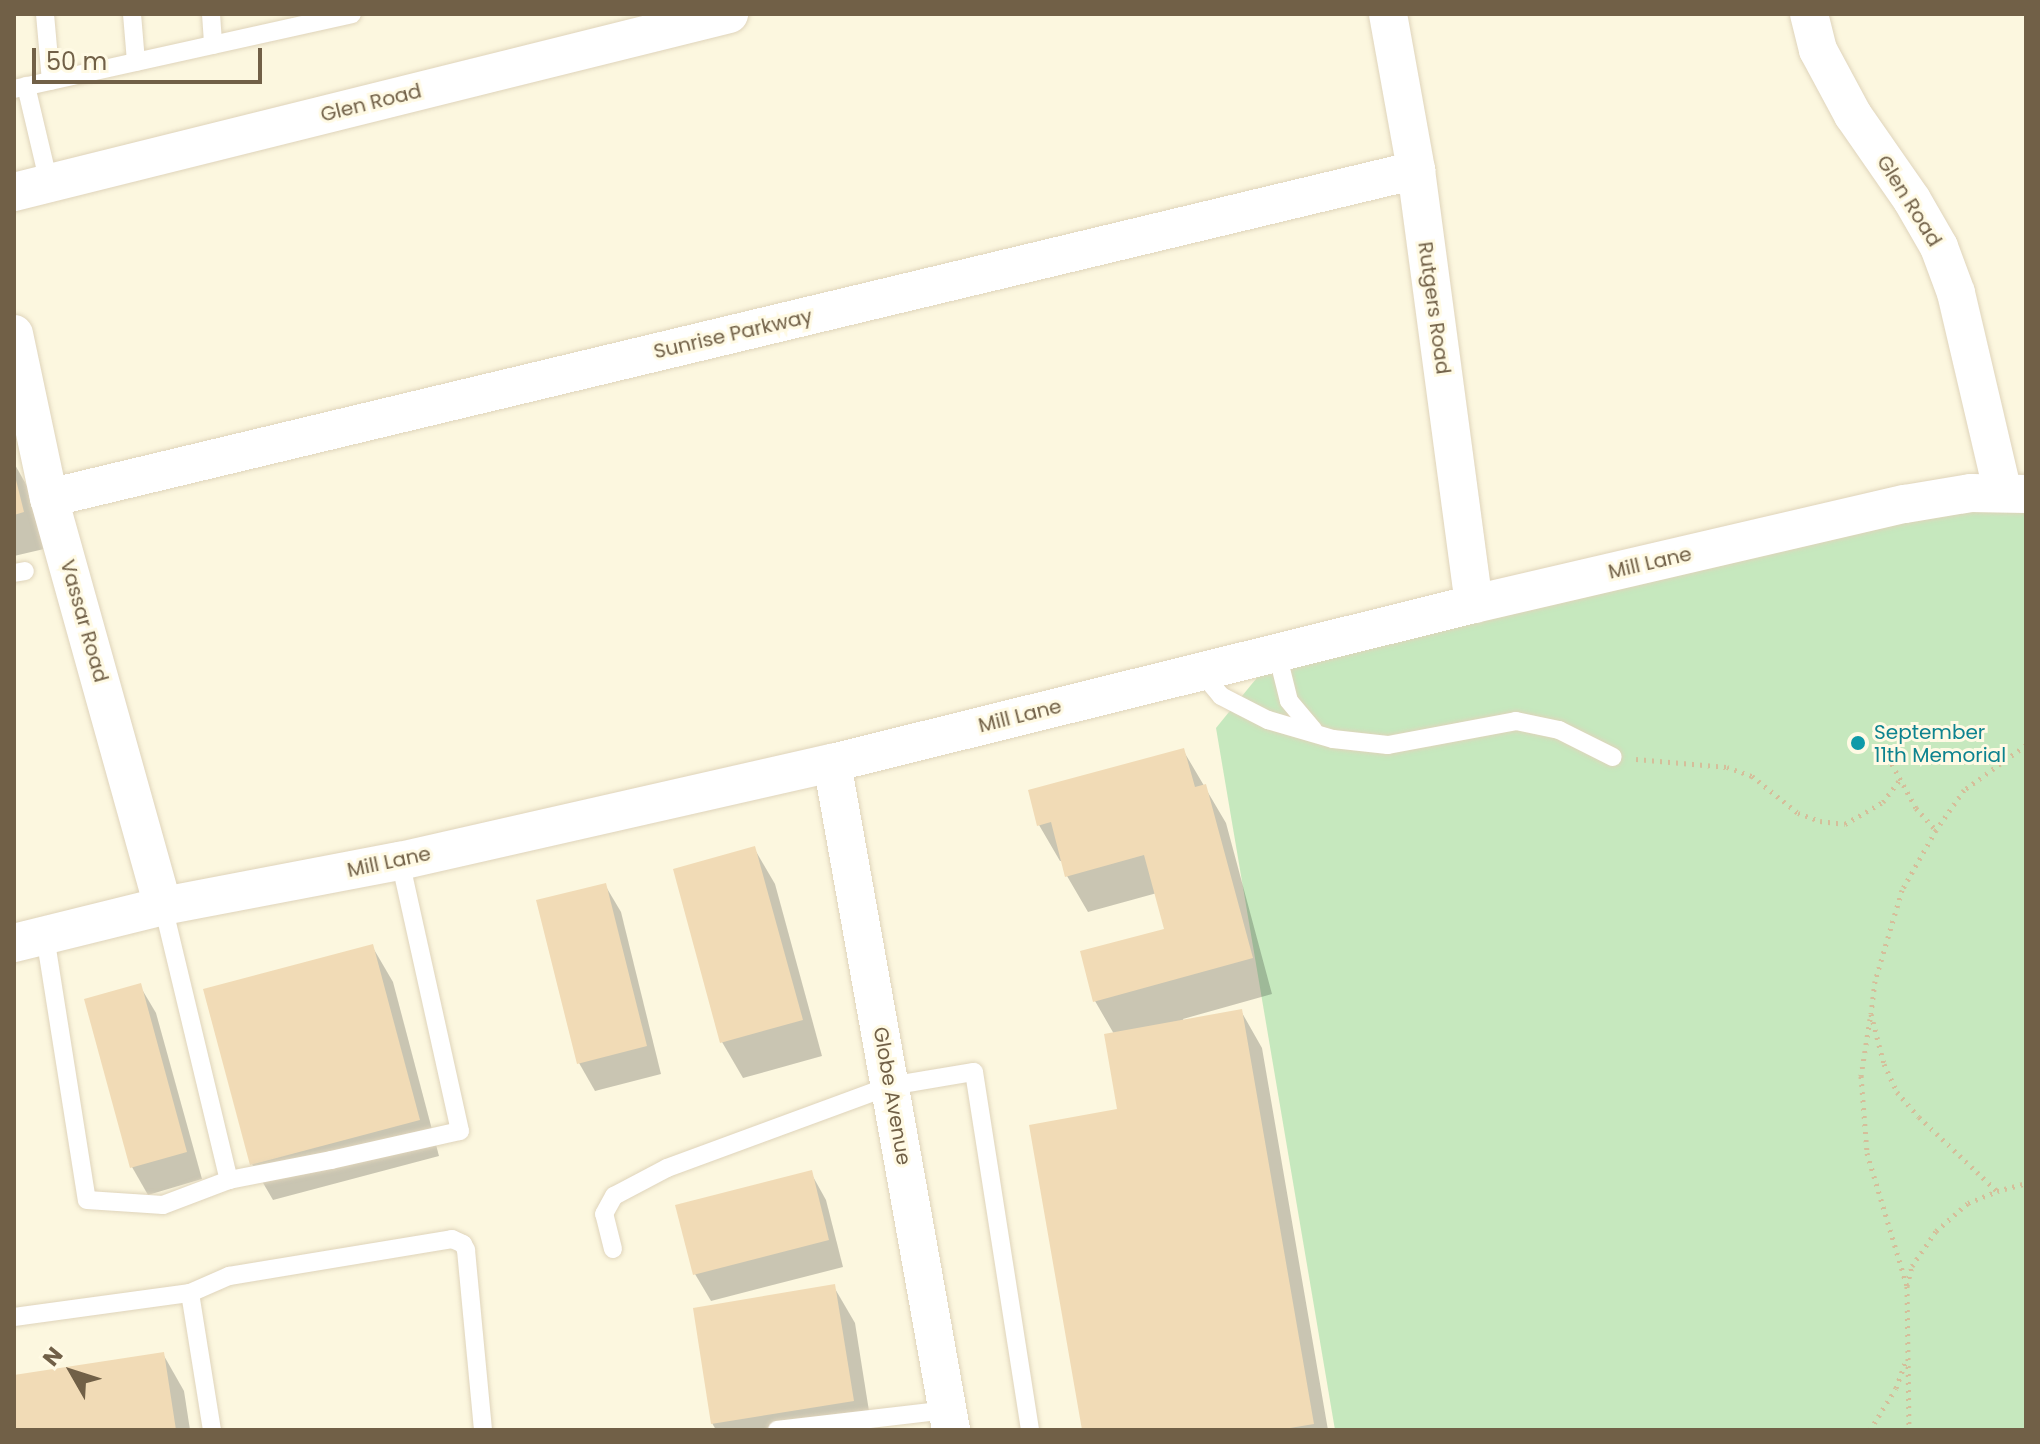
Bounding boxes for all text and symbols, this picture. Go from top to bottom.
scale bar [36,32,266,82]
text: 50 m [46,45,107,78]
street label: Glen Road [318,79,424,127]
street label: Glen Road [1872,151,1946,251]
street label: Rutgers Road [1413,240,1455,376]
street label: Sunrise Parkway [651,304,815,364]
street label: Mill Lane [1606,542,1694,584]
street label: Vassar Road [55,557,113,685]
street label: Mill Lane [976,694,1064,738]
place label: September 11th Memorial [1874,720,2006,767]
marker: September 11th Memorial [1849,734,1867,752]
street label: Mill Lane [345,841,433,883]
street label: Globe Avenue [868,1025,916,1167]
north arrow [32,1332,112,1412]
text: N [36,1340,70,1373]

